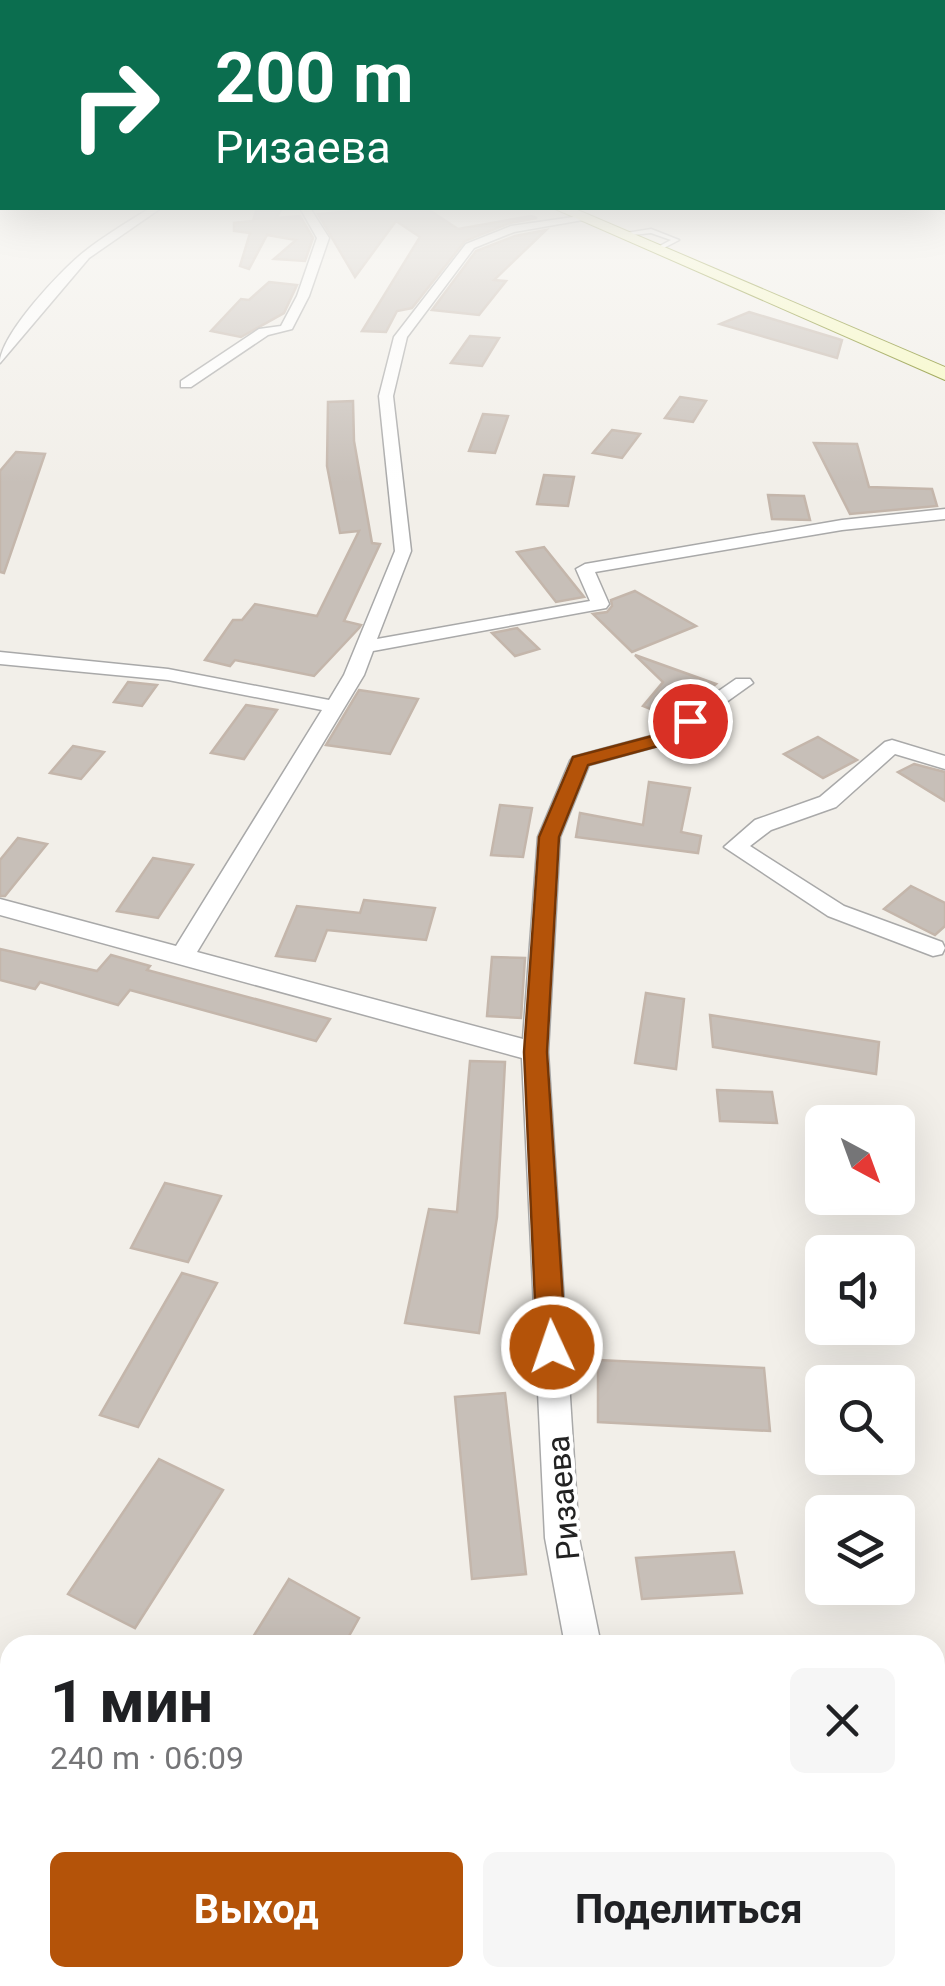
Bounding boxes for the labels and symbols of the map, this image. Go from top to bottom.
pin [648,679,733,764]
north arrow [805,1105,915,1215]
position arrow [500,1295,604,1399]
street label: Ризаева [539,1434,587,1562]

